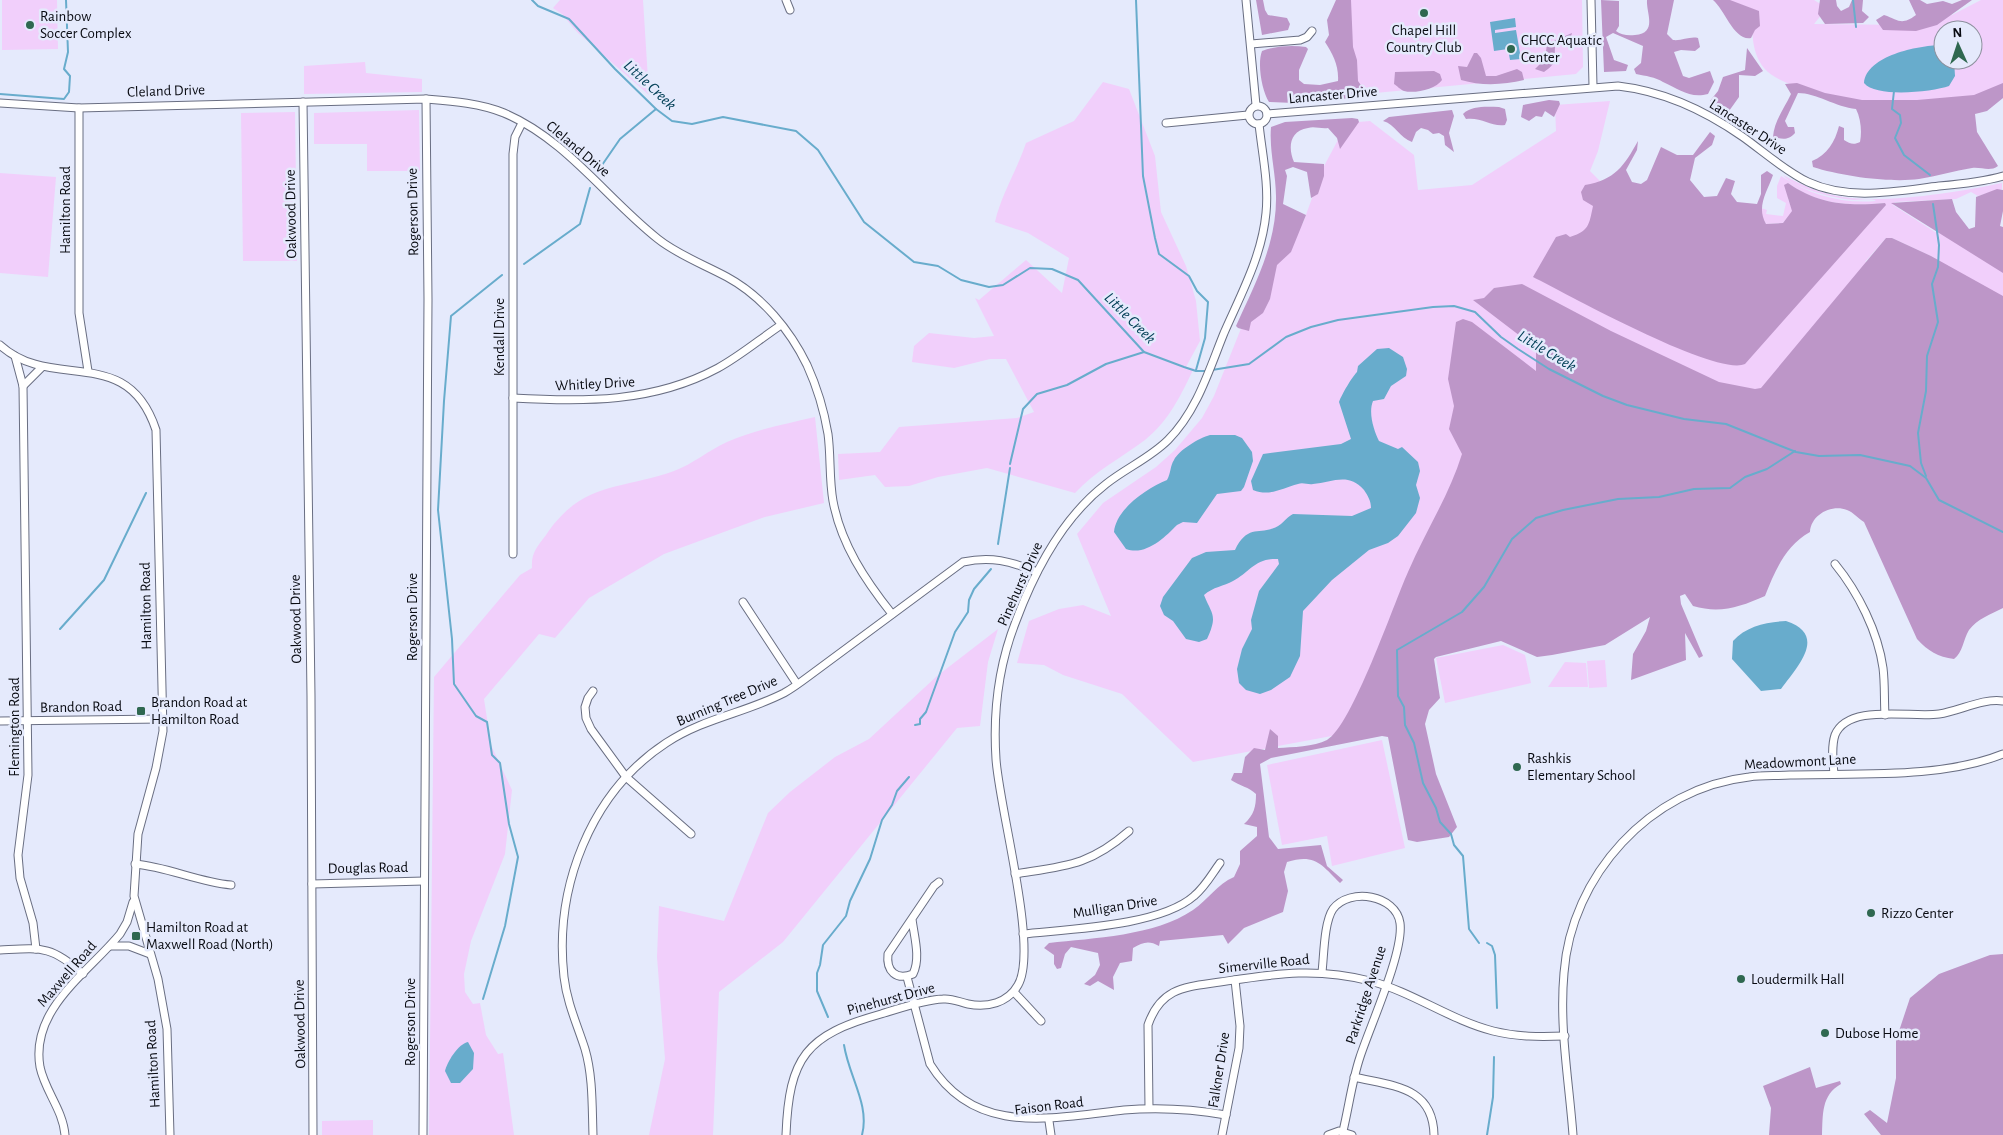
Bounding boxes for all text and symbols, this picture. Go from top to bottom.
marker: Chapel Hill Country Club [1418,7,1430,19]
place label: Rainbow Soccer Complex [40,9,132,41]
marker: Rainbow Soccer Complex [24,19,36,31]
north arrow [1933,20,1983,70]
place label: Chapel Hill Country Club [1386,23,1462,55]
text: N [1952,26,1963,40]
place label: CHCC Aquatic Center [1521,33,1602,65]
marker: CHCC Aquatic Center [1505,43,1517,55]
water label: Little Creek [621,57,679,113]
street label: Cleland Drive [127,82,205,100]
street label: Lancaster Drive [1288,84,1378,106]
street label: Lancaster Drive [1707,97,1789,158]
street label: Cleland Drive [543,118,613,180]
street label: Hamilton Road [58,166,73,254]
street label: Rogerson Drive [405,168,421,256]
street label: Oakwood Drive [283,169,299,259]
water label: Little Creek [1101,289,1159,347]
street label: Kendall Drive [492,298,507,376]
water label: Little Creek [1515,327,1579,375]
street label: Whitley Drive [555,374,635,394]
street label: Pinehurst Drive [995,540,1045,628]
street label: Hamilton Road [138,562,154,650]
street label: Rogerson Drive [405,573,420,661]
street label: Oakwood Drive [288,574,304,664]
street label: Burning Tree Drive [674,673,780,729]
street label: Flemington Road [7,677,22,777]
place label: Brandon Road at Hamilton Road [151,695,248,727]
street label: Brandon Road [40,699,122,715]
marker: Brandon Road at Hamilton Road [135,705,147,717]
place label: Rashkis Elementary School [1527,751,1636,783]
street label: Meadowmont Lane [1744,752,1857,772]
marker: Rashkis Elementary School [1511,761,1523,773]
street label: Douglas Road [328,860,409,876]
street label: Mulligan Drive [1072,893,1158,921]
place label: Rizzo Center [1881,906,1954,921]
marker: Rizzo Center [1865,907,1877,919]
place label: Hamilton Road at Maxwell Road (North) [146,920,274,952]
marker: Hamilton Road at Maxwell Road (North) [130,930,142,942]
street label: Maxwell Road [35,938,100,1010]
street label: Parkridge Avenue [1343,944,1389,1046]
street label: Simerville Road [1218,952,1310,976]
place label: Loudermilk Hall [1751,972,1845,987]
marker: Loudermilk Hall [1735,973,1747,985]
street label: Rogerson Drive [403,978,418,1066]
street label: Oakwood Drive [292,979,308,1069]
street label: Pinehurst Drive [845,980,937,1018]
street label: Hamilton Road [143,1019,163,1108]
place label: Dubose Home [1835,1026,1919,1041]
marker: Dubose Home [1819,1027,1831,1039]
street label: Falkner Drive [1206,1031,1232,1109]
street label: Faison Road [1014,1094,1085,1118]

